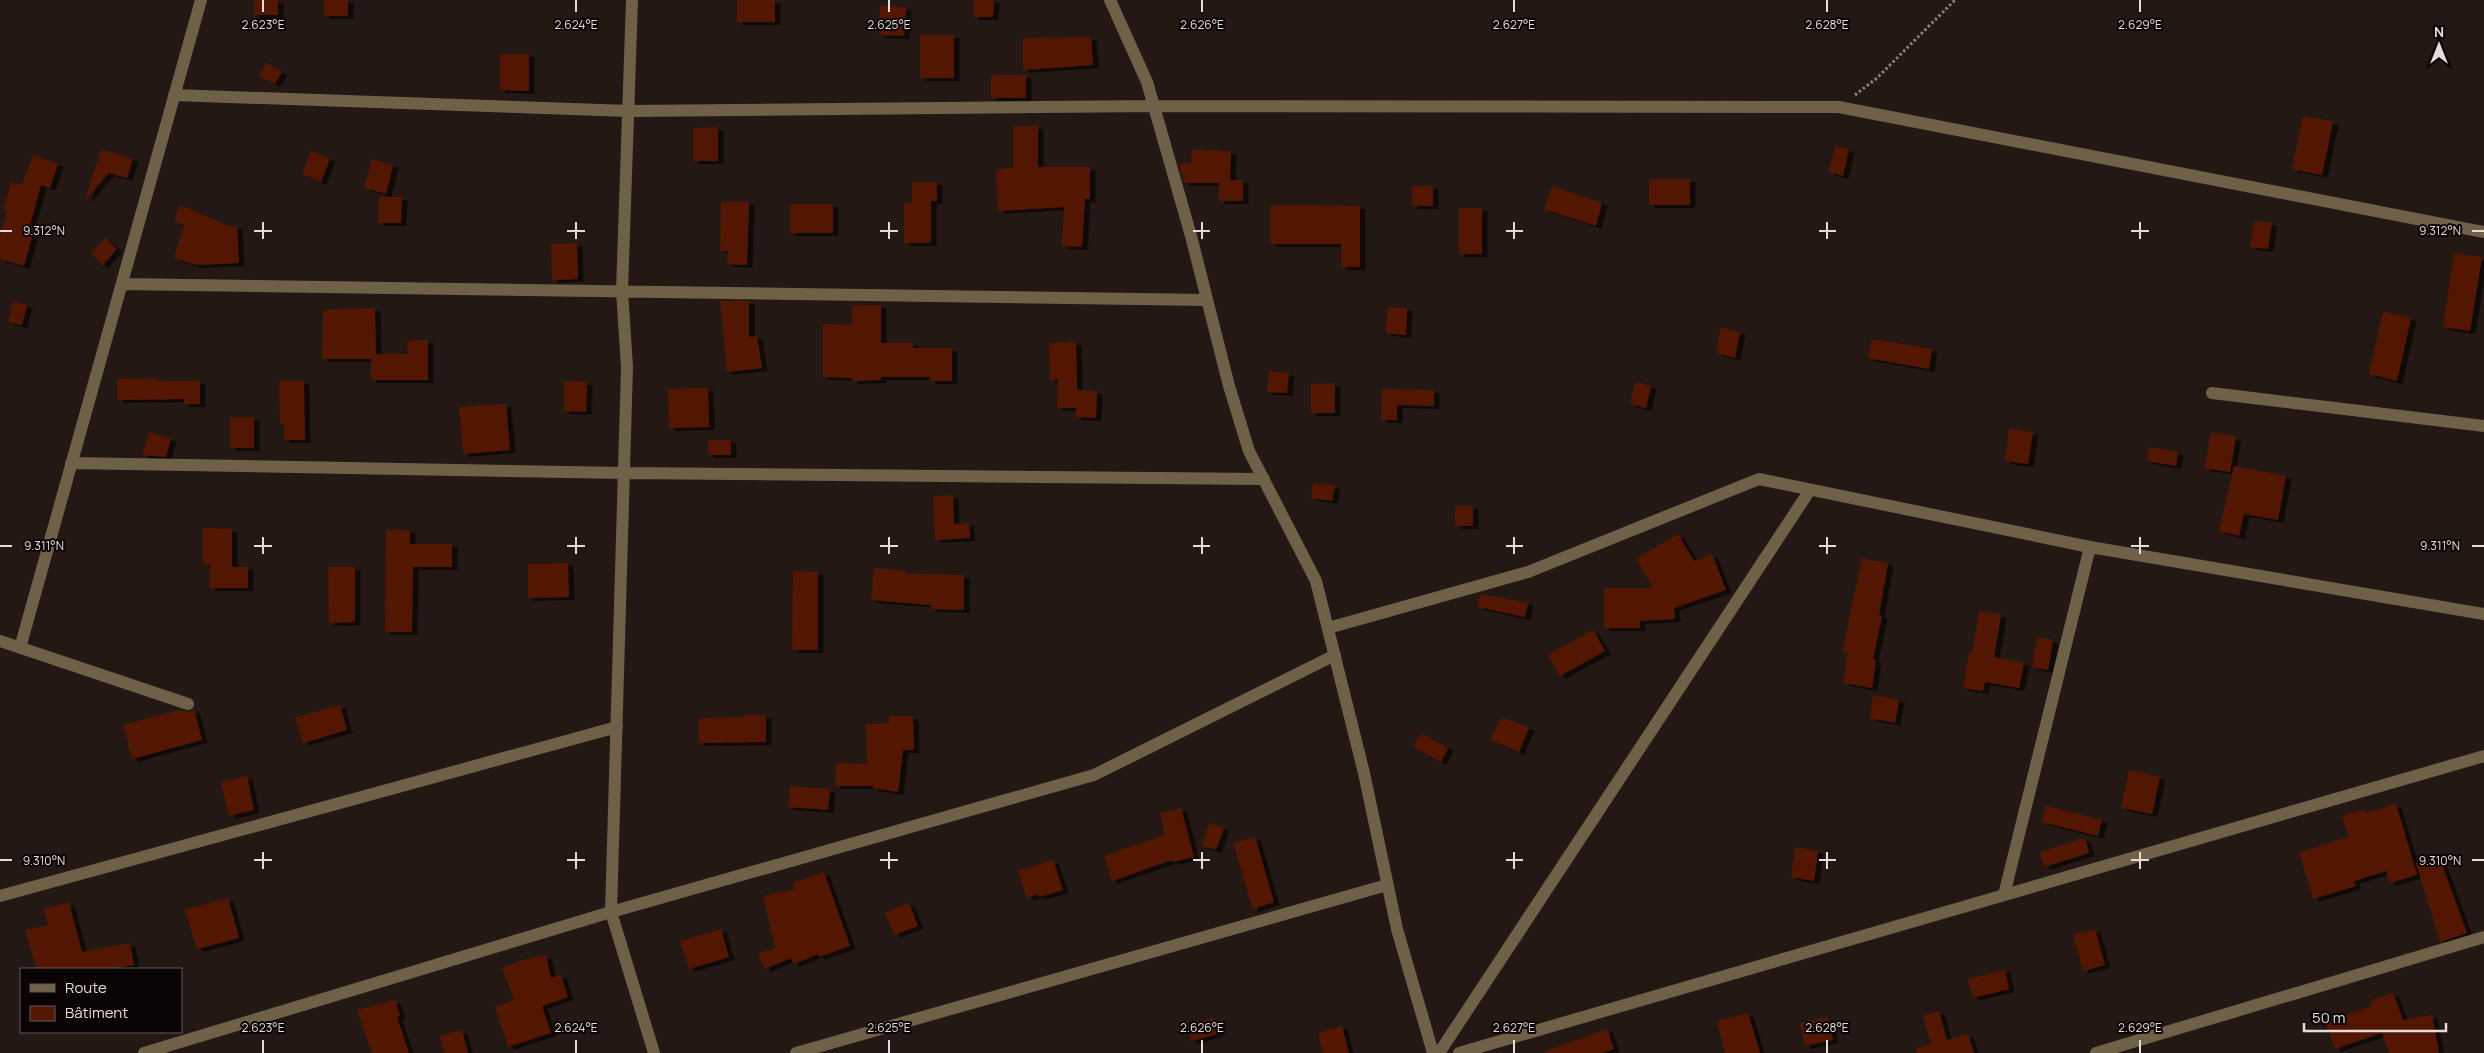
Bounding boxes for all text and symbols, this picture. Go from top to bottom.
text: 2.623°E [241,16,285,33]
text: 2.624°E [554,16,598,33]
text: 2.625°E [867,16,911,33]
text: 2.626°E [1180,16,1224,33]
text: 2.627°E [1493,16,1535,33]
text: 2.628°E [1805,16,1849,33]
text: 2.629°E [2118,16,2162,33]
north arrow [2414,20,2464,70]
text: N [2434,22,2444,41]
text: 9.312°N [23,222,65,239]
text: 9.312°N [2419,222,2461,239]
text: 9.311°N [24,537,64,554]
text: 9.311°N [2420,537,2460,554]
text: 9.310°N [23,852,65,869]
text: 9.310°N [2419,852,2461,869]
legend [20,968,182,1033]
text: Route [65,977,107,998]
scale bar [2304,1000,2446,1032]
text: Bâtiment [65,1002,128,1023]
text: 50 m [2312,1007,2346,1028]
text: 2.623°E [241,1019,285,1036]
text: 2.624°E [554,1019,598,1036]
text: 2.625°E [867,1019,911,1036]
text: 2.626°E [1180,1019,1224,1036]
text: 2.627°E [1493,1019,1535,1036]
text: 2.628°E [1805,1019,1849,1036]
text: 2.629°E [2118,1019,2162,1036]

